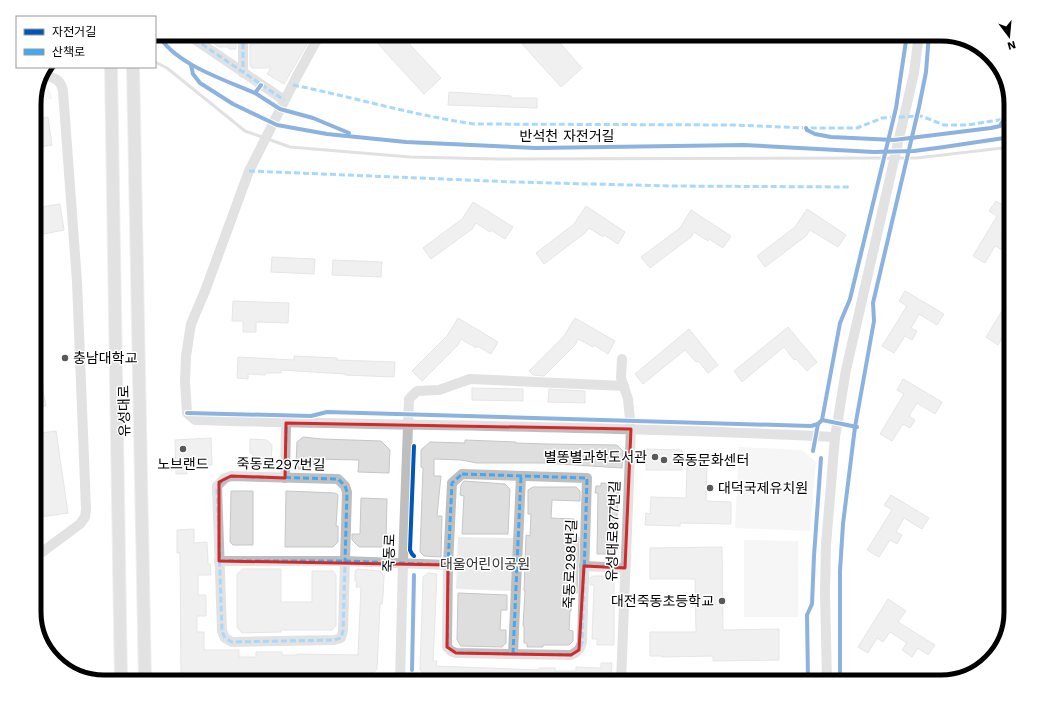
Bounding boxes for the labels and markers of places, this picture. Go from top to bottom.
place label: 충남대학교 [73,350,138,366]
marker: 충남대학교 [60,353,70,363]
marker: 노브랜드 [178,444,188,454]
place label: 별똥별과학도서관 [544,449,647,465]
marker: 별똥별과학도서관 [650,452,660,462]
place label: 죽동문화센터 [672,452,749,468]
marker: 죽동문화센터 [659,455,669,465]
place label: 노브랜드 [157,456,209,472]
place label: 대덕국제유치원 [718,480,808,496]
marker: 대덕국제유치원 [705,483,715,493]
place label: 대전죽동초등학교 [611,593,714,609]
marker: 대전죽동초등학교 [717,596,727,606]

